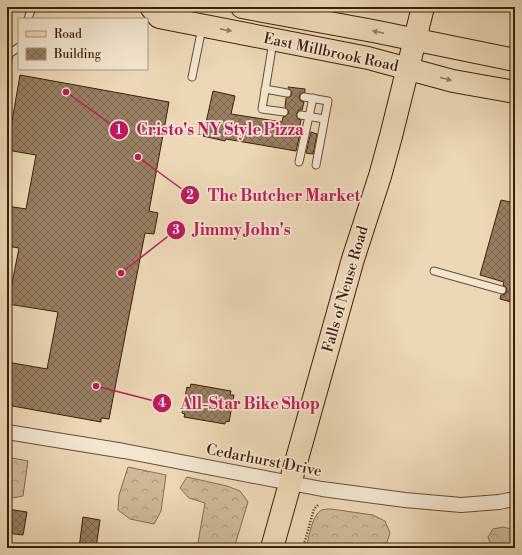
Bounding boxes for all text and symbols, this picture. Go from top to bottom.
legend [18,18,148,70]
text: Road [54,27,82,42]
one-way arrow [219,28,232,34]
one-way arrow [371,28,384,34]
street label: East Millbrook Road [262,29,401,76]
text: Building [53,47,102,62]
one-way arrow [440,76,452,82]
callout: Cristo's NY Style Pizza [109,116,312,144]
text: Cristo's NY Style Pizza [136,120,304,140]
text: 1 [116,123,122,138]
callout: The Butcher Market [180,181,368,209]
text: The Butcher Market [208,186,361,206]
text: 2 [186,188,194,203]
callout: Jimmy John's [166,216,299,244]
text: Jimmy John's [191,220,291,240]
text: 3 [172,223,180,238]
street label: Falls of Neuse Road [318,223,373,355]
callout: All-Star Bike Shop [152,389,328,417]
text: All-Star Bike Shop [179,394,320,414]
text: 4 [158,396,166,411]
street label: Cedarhurst Drive [204,440,323,481]

